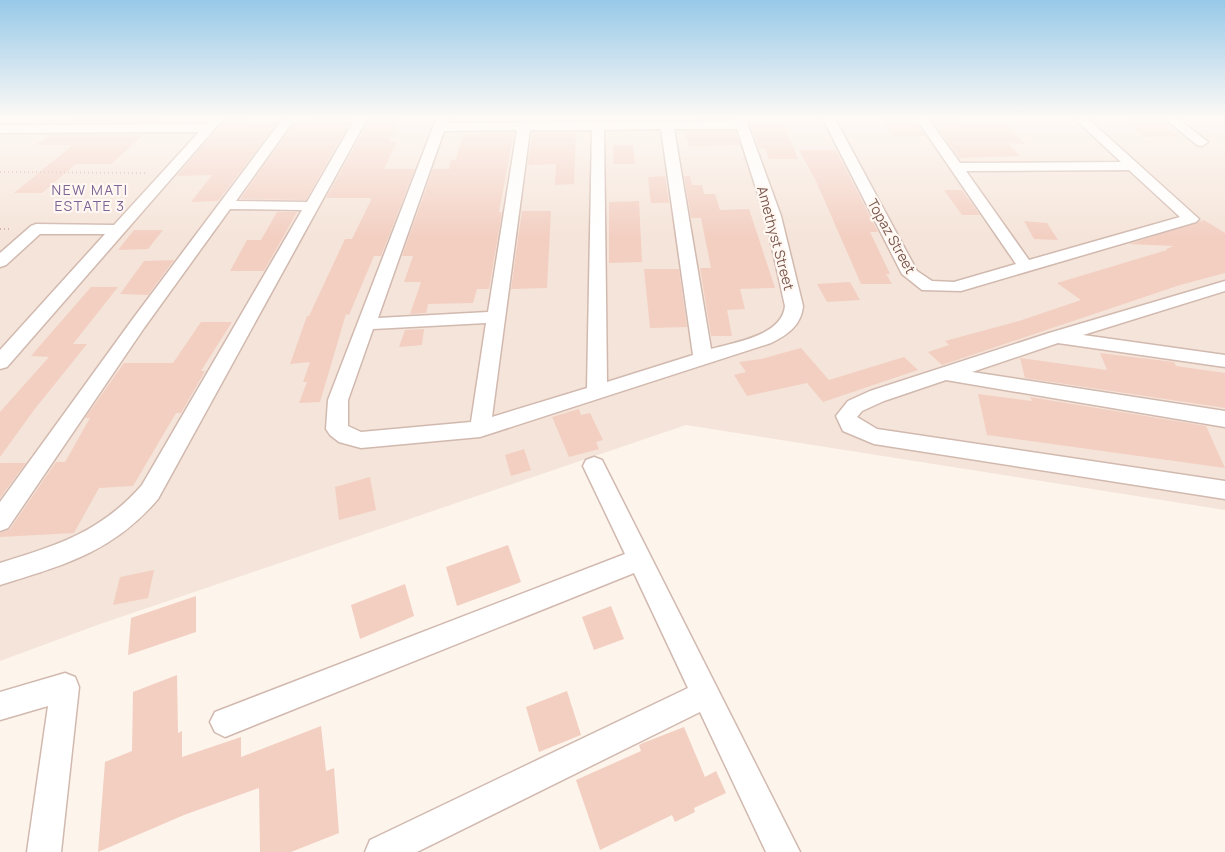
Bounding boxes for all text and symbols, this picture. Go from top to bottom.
district label: NEW MATI ESTATE 3 [52,180,128,215]
street label: Amethyst Street [753,184,799,293]
street label: Topaz Street [864,195,921,277]

